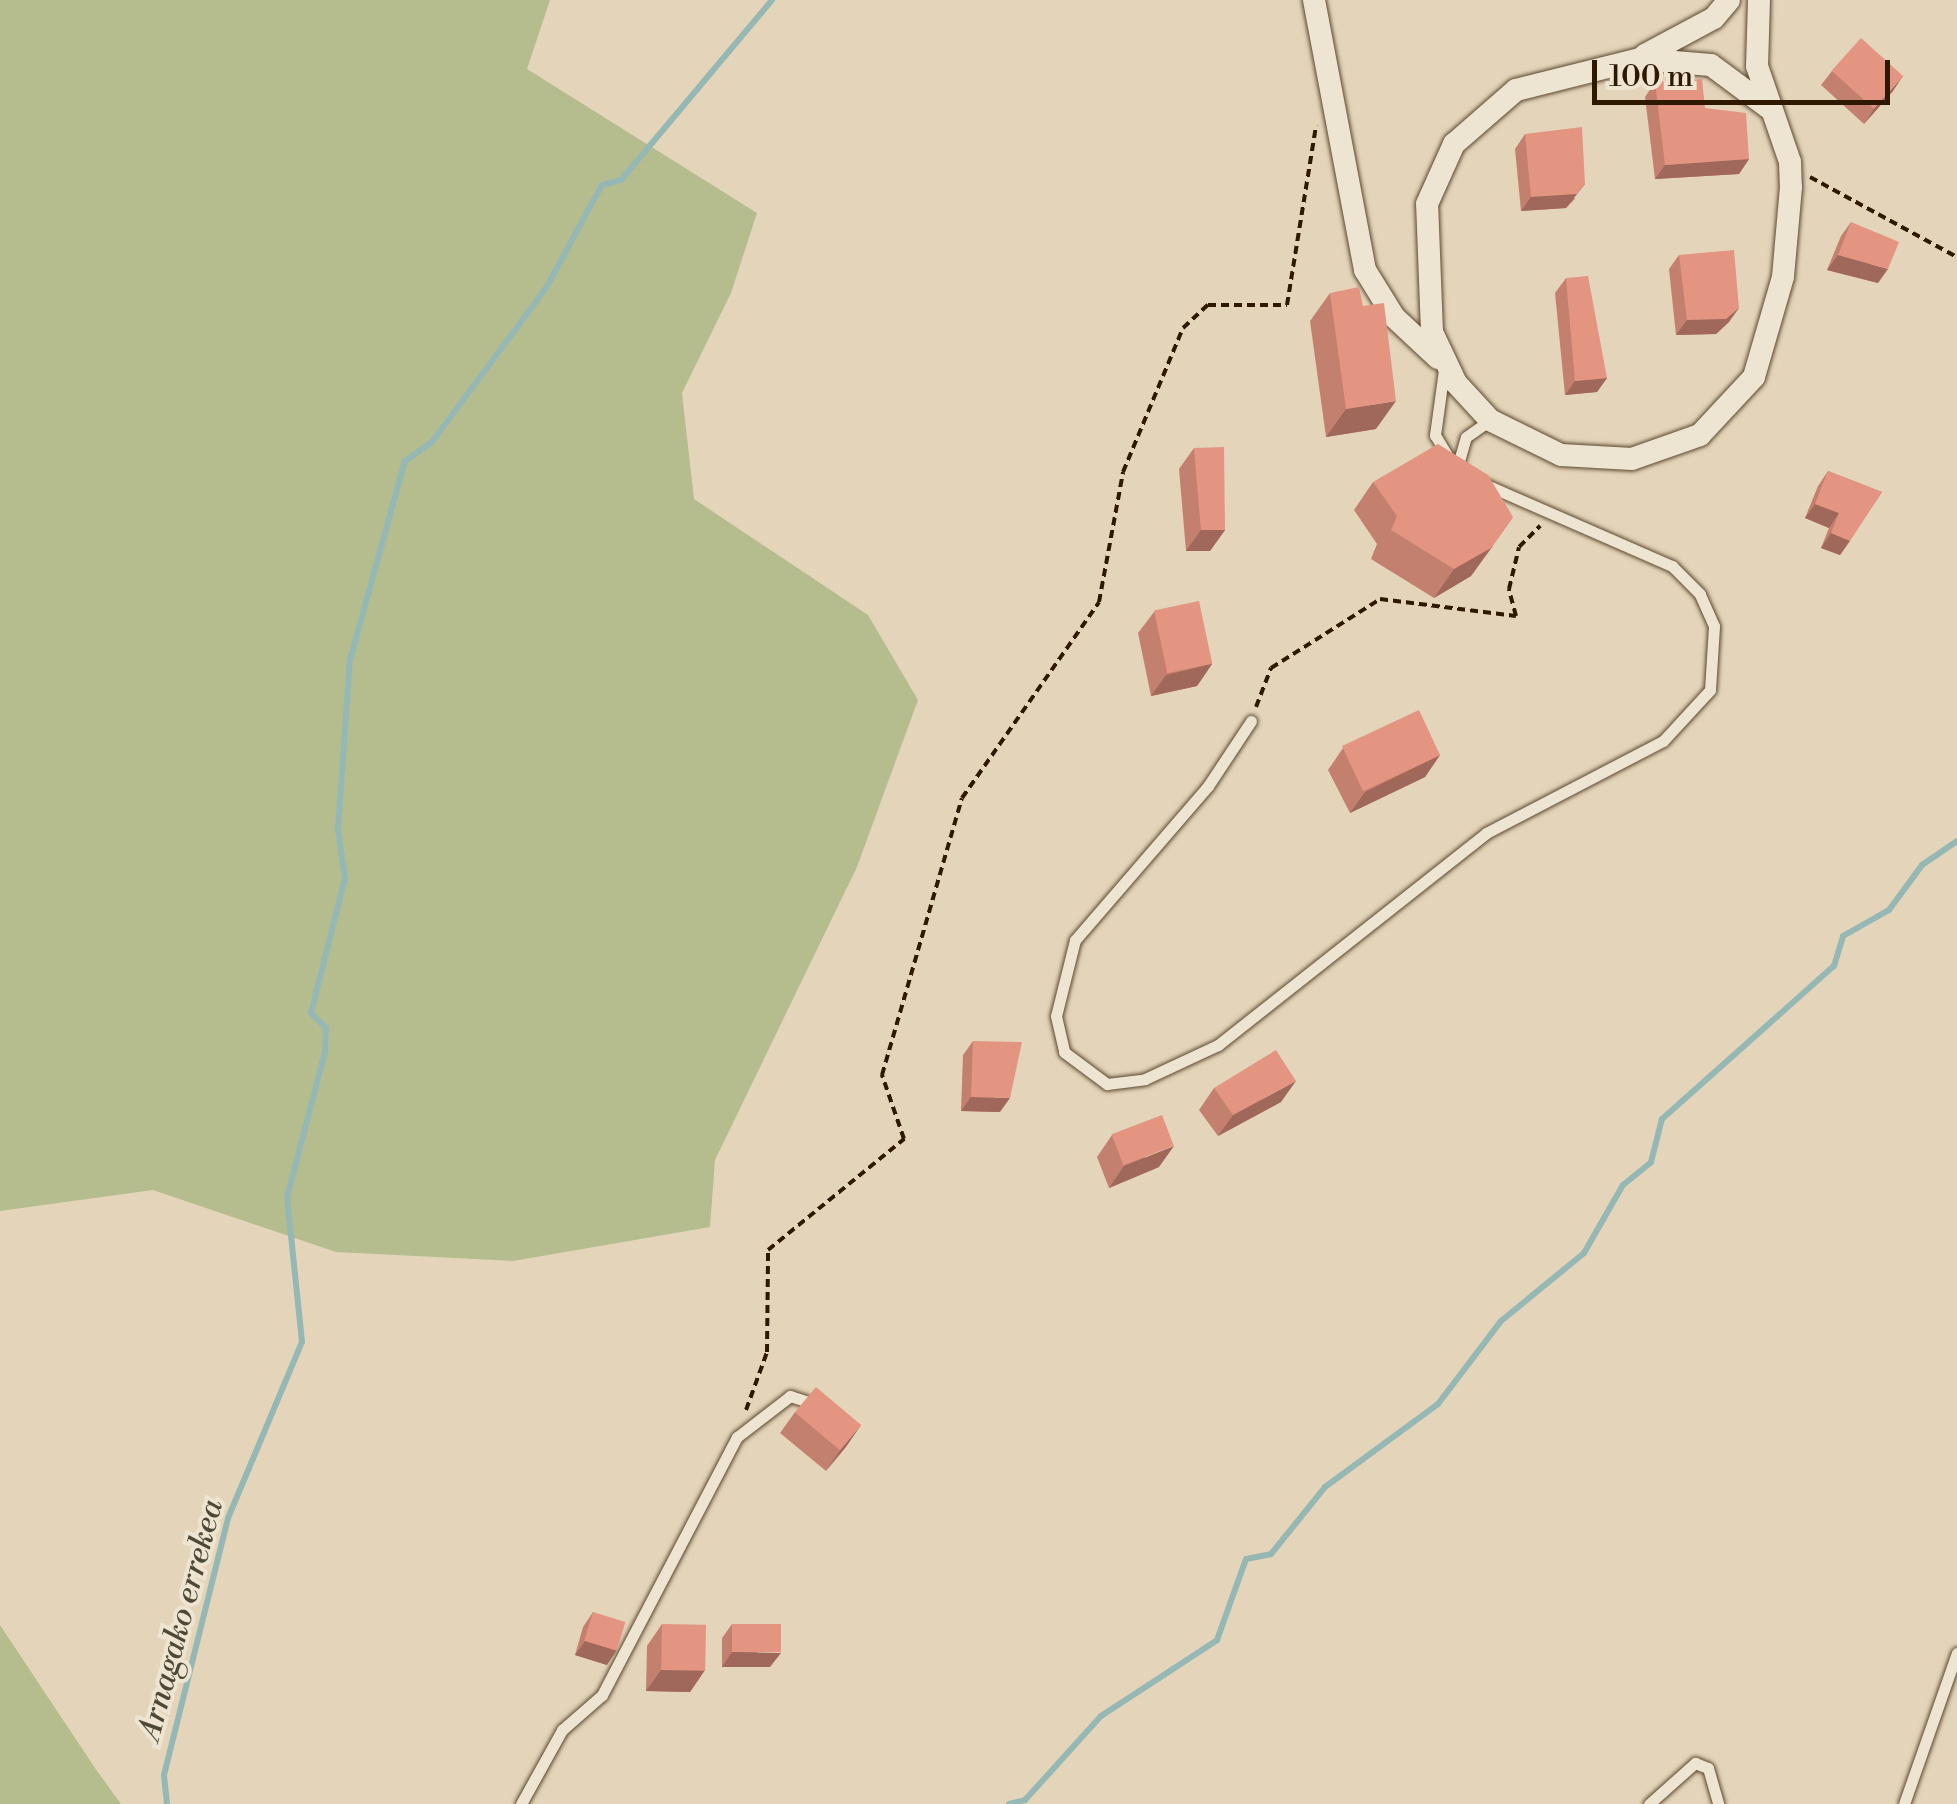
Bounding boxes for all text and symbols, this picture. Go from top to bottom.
scale bar [1597,40,1894,102]
text: 100 m [1609,58,1693,96]
water label: Arnagako errekea [130,1496,232,1744]

